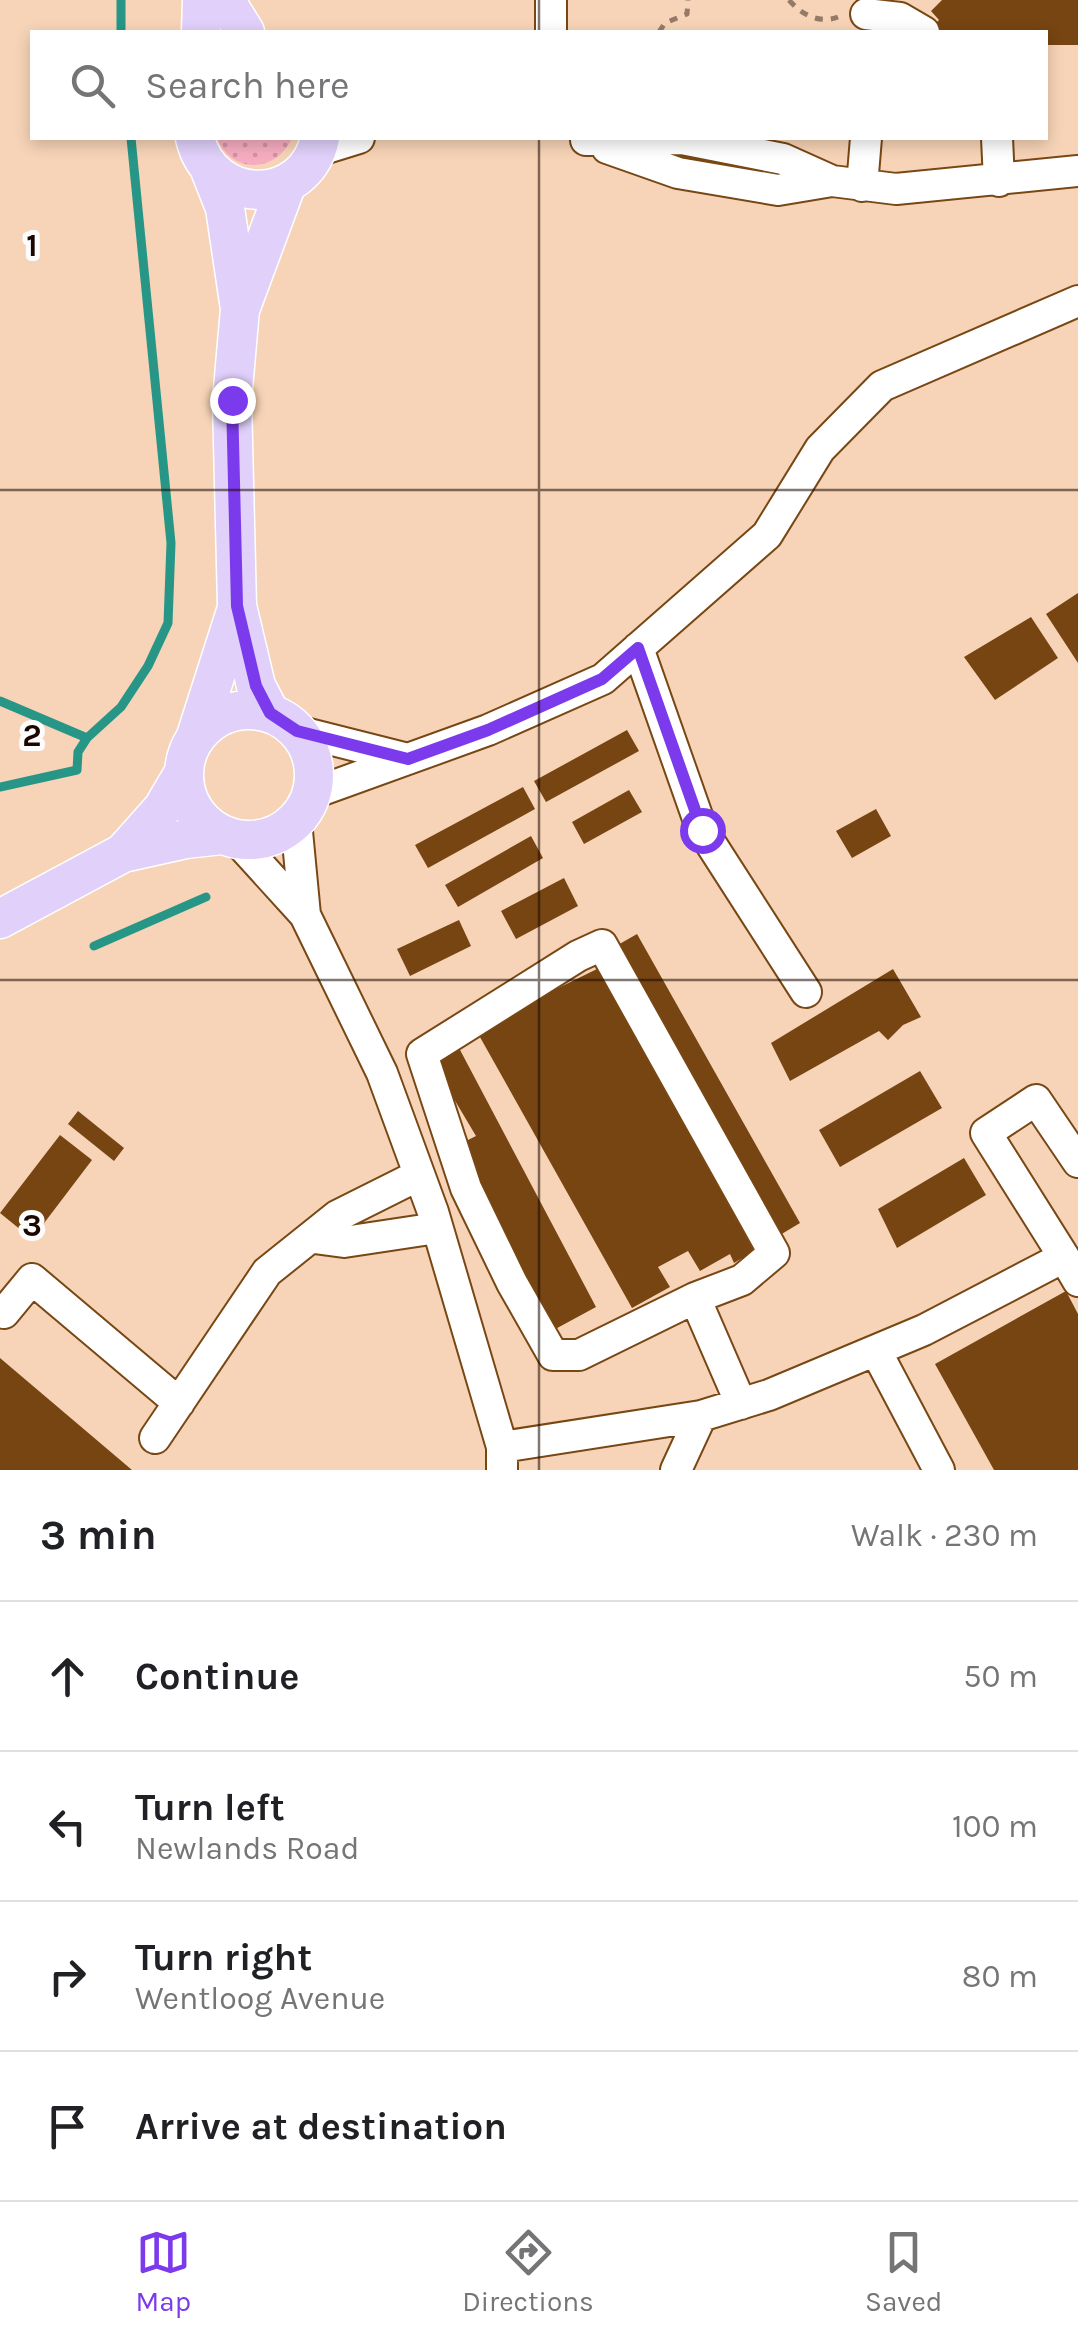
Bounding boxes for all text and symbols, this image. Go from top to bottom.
search box [30,30,1048,140]
icon: search [65,58,120,113]
text: Search here [145,63,349,108]
text: 1 [26,227,38,264]
route end [210,378,256,424]
text: 2 [22,717,42,754]
route start [680,808,726,854]
text: 3 [22,1207,42,1244]
text: 3 min [40,1510,157,1560]
text: Walk · 230 m [851,1517,1038,1554]
icon: ahead [40,1649,95,1704]
text: Continue [135,1654,299,1699]
text: 50 m [963,1658,1038,1695]
text: Turn left [135,1785,285,1830]
icon: left [40,1799,95,1854]
text: 100 m [952,1808,1038,1845]
text: Newlands Road [135,1830,359,1867]
text: Turn right [135,1935,312,1980]
icon: right [40,1949,95,2004]
text: 80 m [962,1958,1038,1995]
text: Wentloog Avenue [135,1980,385,2017]
icon: arrive [40,2099,95,2154]
text: Arrive at destination [135,2104,507,2149]
tab: Map [136,2225,191,2318]
tab: Directions [462,2225,594,2318]
tab: Saved [865,2225,942,2318]

